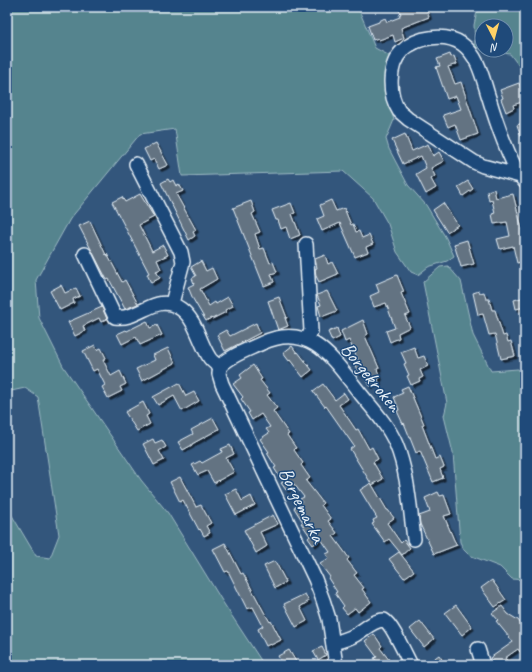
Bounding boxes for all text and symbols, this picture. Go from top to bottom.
north arrow [474,18,514,58]
text: N [489,41,499,55]
street label: Borgekroken [335,337,407,418]
street label: Borgemarka [273,463,332,548]

